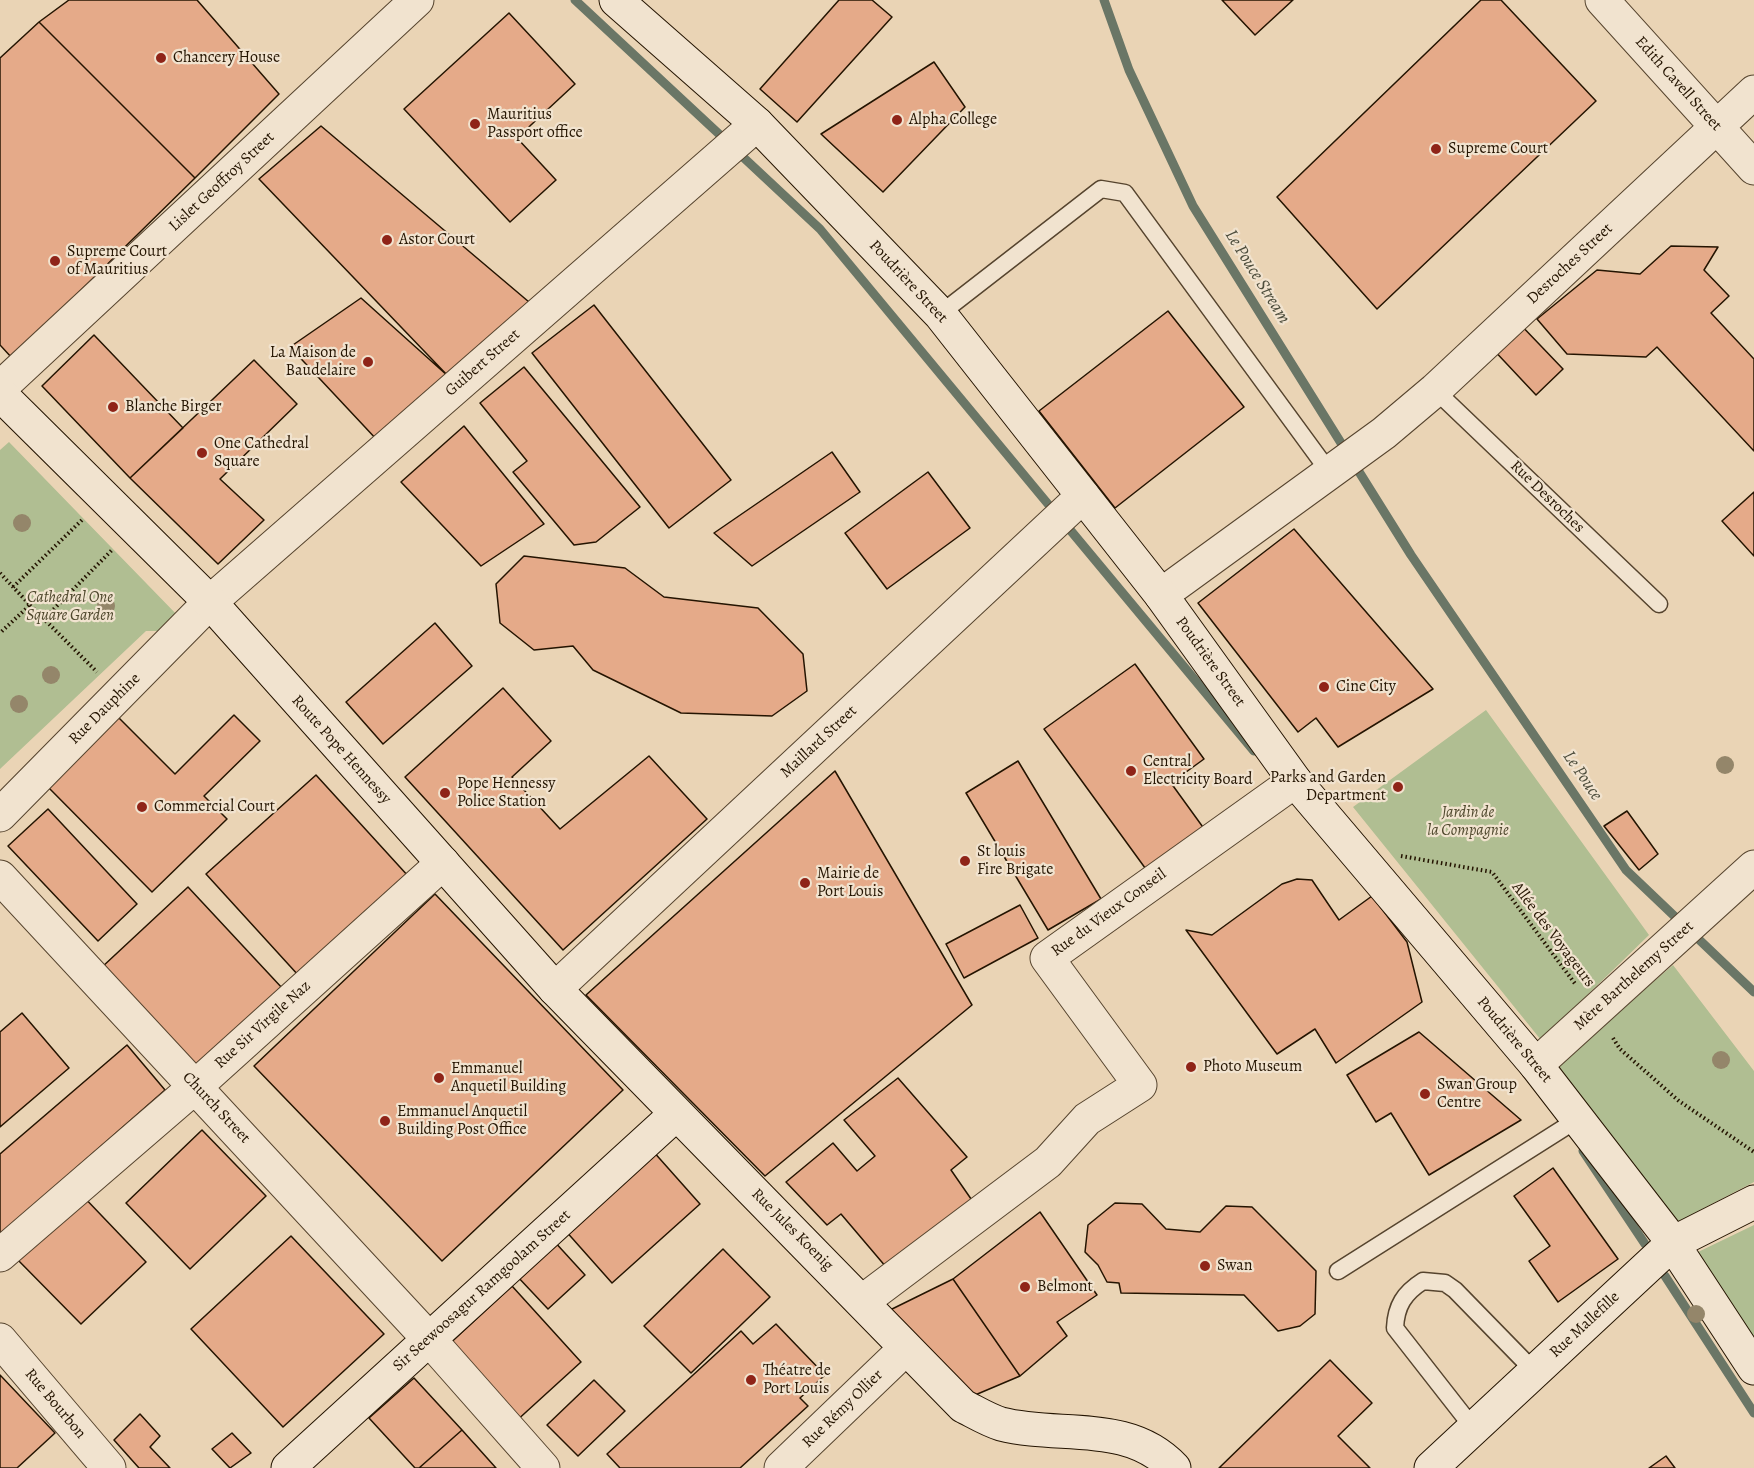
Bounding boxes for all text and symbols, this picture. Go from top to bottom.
street label: Edith Cavell Street [1630,33,1726,135]
place label: Chancery House [173,48,280,68]
marker: Chancery House [154,51,168,65]
place label: Mauritius Passport office [487,105,583,143]
place label: Alpha College [909,110,997,130]
marker: Alpha College [890,113,904,127]
marker: Mauritius Passport office [468,117,482,131]
street label: Lislet Geoffroy Street [165,128,279,236]
place label: Supreme Court [1448,139,1548,159]
marker: Supreme Court [1429,142,1443,156]
street label: Desroches Street [1523,219,1617,309]
water label: Le Pouce Stream [1220,226,1294,328]
place label: Astor Court [399,230,475,250]
marker: Astor Court [380,233,394,247]
street label: Poudrière Street [865,236,951,328]
place label: Supreme Court of Mauritius [67,242,167,280]
marker: Supreme Court of Mauritius [48,254,62,268]
street label: Guibert Street [442,325,524,401]
place label: La Maison de Baudelaire [270,343,356,381]
marker: La Maison de Baudelaire [361,355,375,369]
place label: Blanche Birger [125,397,222,417]
marker: Blanche Birger [106,400,120,414]
place label: One Cathedral Square [214,434,309,472]
marker: One Cathedral Square [195,446,209,460]
street label: Rue Desroches [1506,457,1588,537]
park label: Cathedral One Square Garden [26,588,114,626]
street label: Poudrière Street [1171,613,1249,711]
street label: Rue Dauphine [65,669,145,749]
place label: Cine City [1336,677,1396,697]
marker: Cine City [1317,680,1331,694]
street label: Route Pope Hennessy [287,692,395,808]
street label: Maillard Street [777,702,861,782]
water label: Le Pouce [1558,747,1606,805]
place label: Central Electricity Board [1143,752,1252,790]
marker: Central Electricity Board [1124,764,1138,778]
place label: Parks and Garden Department [1270,768,1386,806]
place label: Pope Hennessy Police Station [457,774,555,812]
marker: Parks and Garden Department [1391,780,1405,794]
marker: Pope Hennessy Police Station [438,786,452,800]
place label: Commercial Court [154,797,275,817]
marker: Commercial Court [135,800,149,814]
park label: Jardin de la Compagnie [1427,803,1509,841]
place label: St louis Fire Brigate [977,842,1053,880]
marker: St louis Fire Brigate [958,854,972,868]
place label: Mairie de Port Louis [817,864,883,902]
street label: Rue du Vieux Conseil [1048,865,1170,961]
marker: Mairie de Port Louis [798,876,812,890]
street label: Allée des Voyageurs [1507,879,1599,991]
street label: Mère Barthelemy Street [1570,917,1698,1035]
street label: Rue Sir Virgile Naz [211,977,315,1073]
street label: Poudrière Street [1472,993,1556,1087]
place label: Photo Museum [1203,1057,1302,1077]
place label: Emmanuel Anquetil Building [451,1059,566,1097]
marker: Photo Museum [1184,1060,1198,1074]
street label: Church Street [178,1068,254,1148]
marker: Emmanuel Anquetil Building [432,1071,446,1085]
place label: Swan Group Centre [1437,1075,1517,1113]
marker: Swan Group Centre [1418,1087,1432,1101]
place label: Emmanuel Anquetil Building Post Office [397,1102,527,1140]
marker: Emmanuel Anquetil Building Post Office [378,1114,392,1128]
street label: Rue Jules Koenig [747,1185,837,1275]
street label: Sir Seewoosagur Ramgoolam Street [389,1206,575,1376]
place label: Swan [1217,1256,1252,1276]
marker: Swan [1198,1259,1212,1273]
place label: Belmont [1037,1277,1093,1297]
marker: Belmont [1018,1280,1032,1294]
street label: Rue Mallefille [1546,1288,1624,1362]
place label: Théatre de Port Louis [763,1361,831,1399]
street label: Rue Bourbon [20,1365,90,1443]
street label: Rue Rémy Ollier [799,1366,887,1452]
marker: Théatre de Port Louis [744,1373,758,1387]

